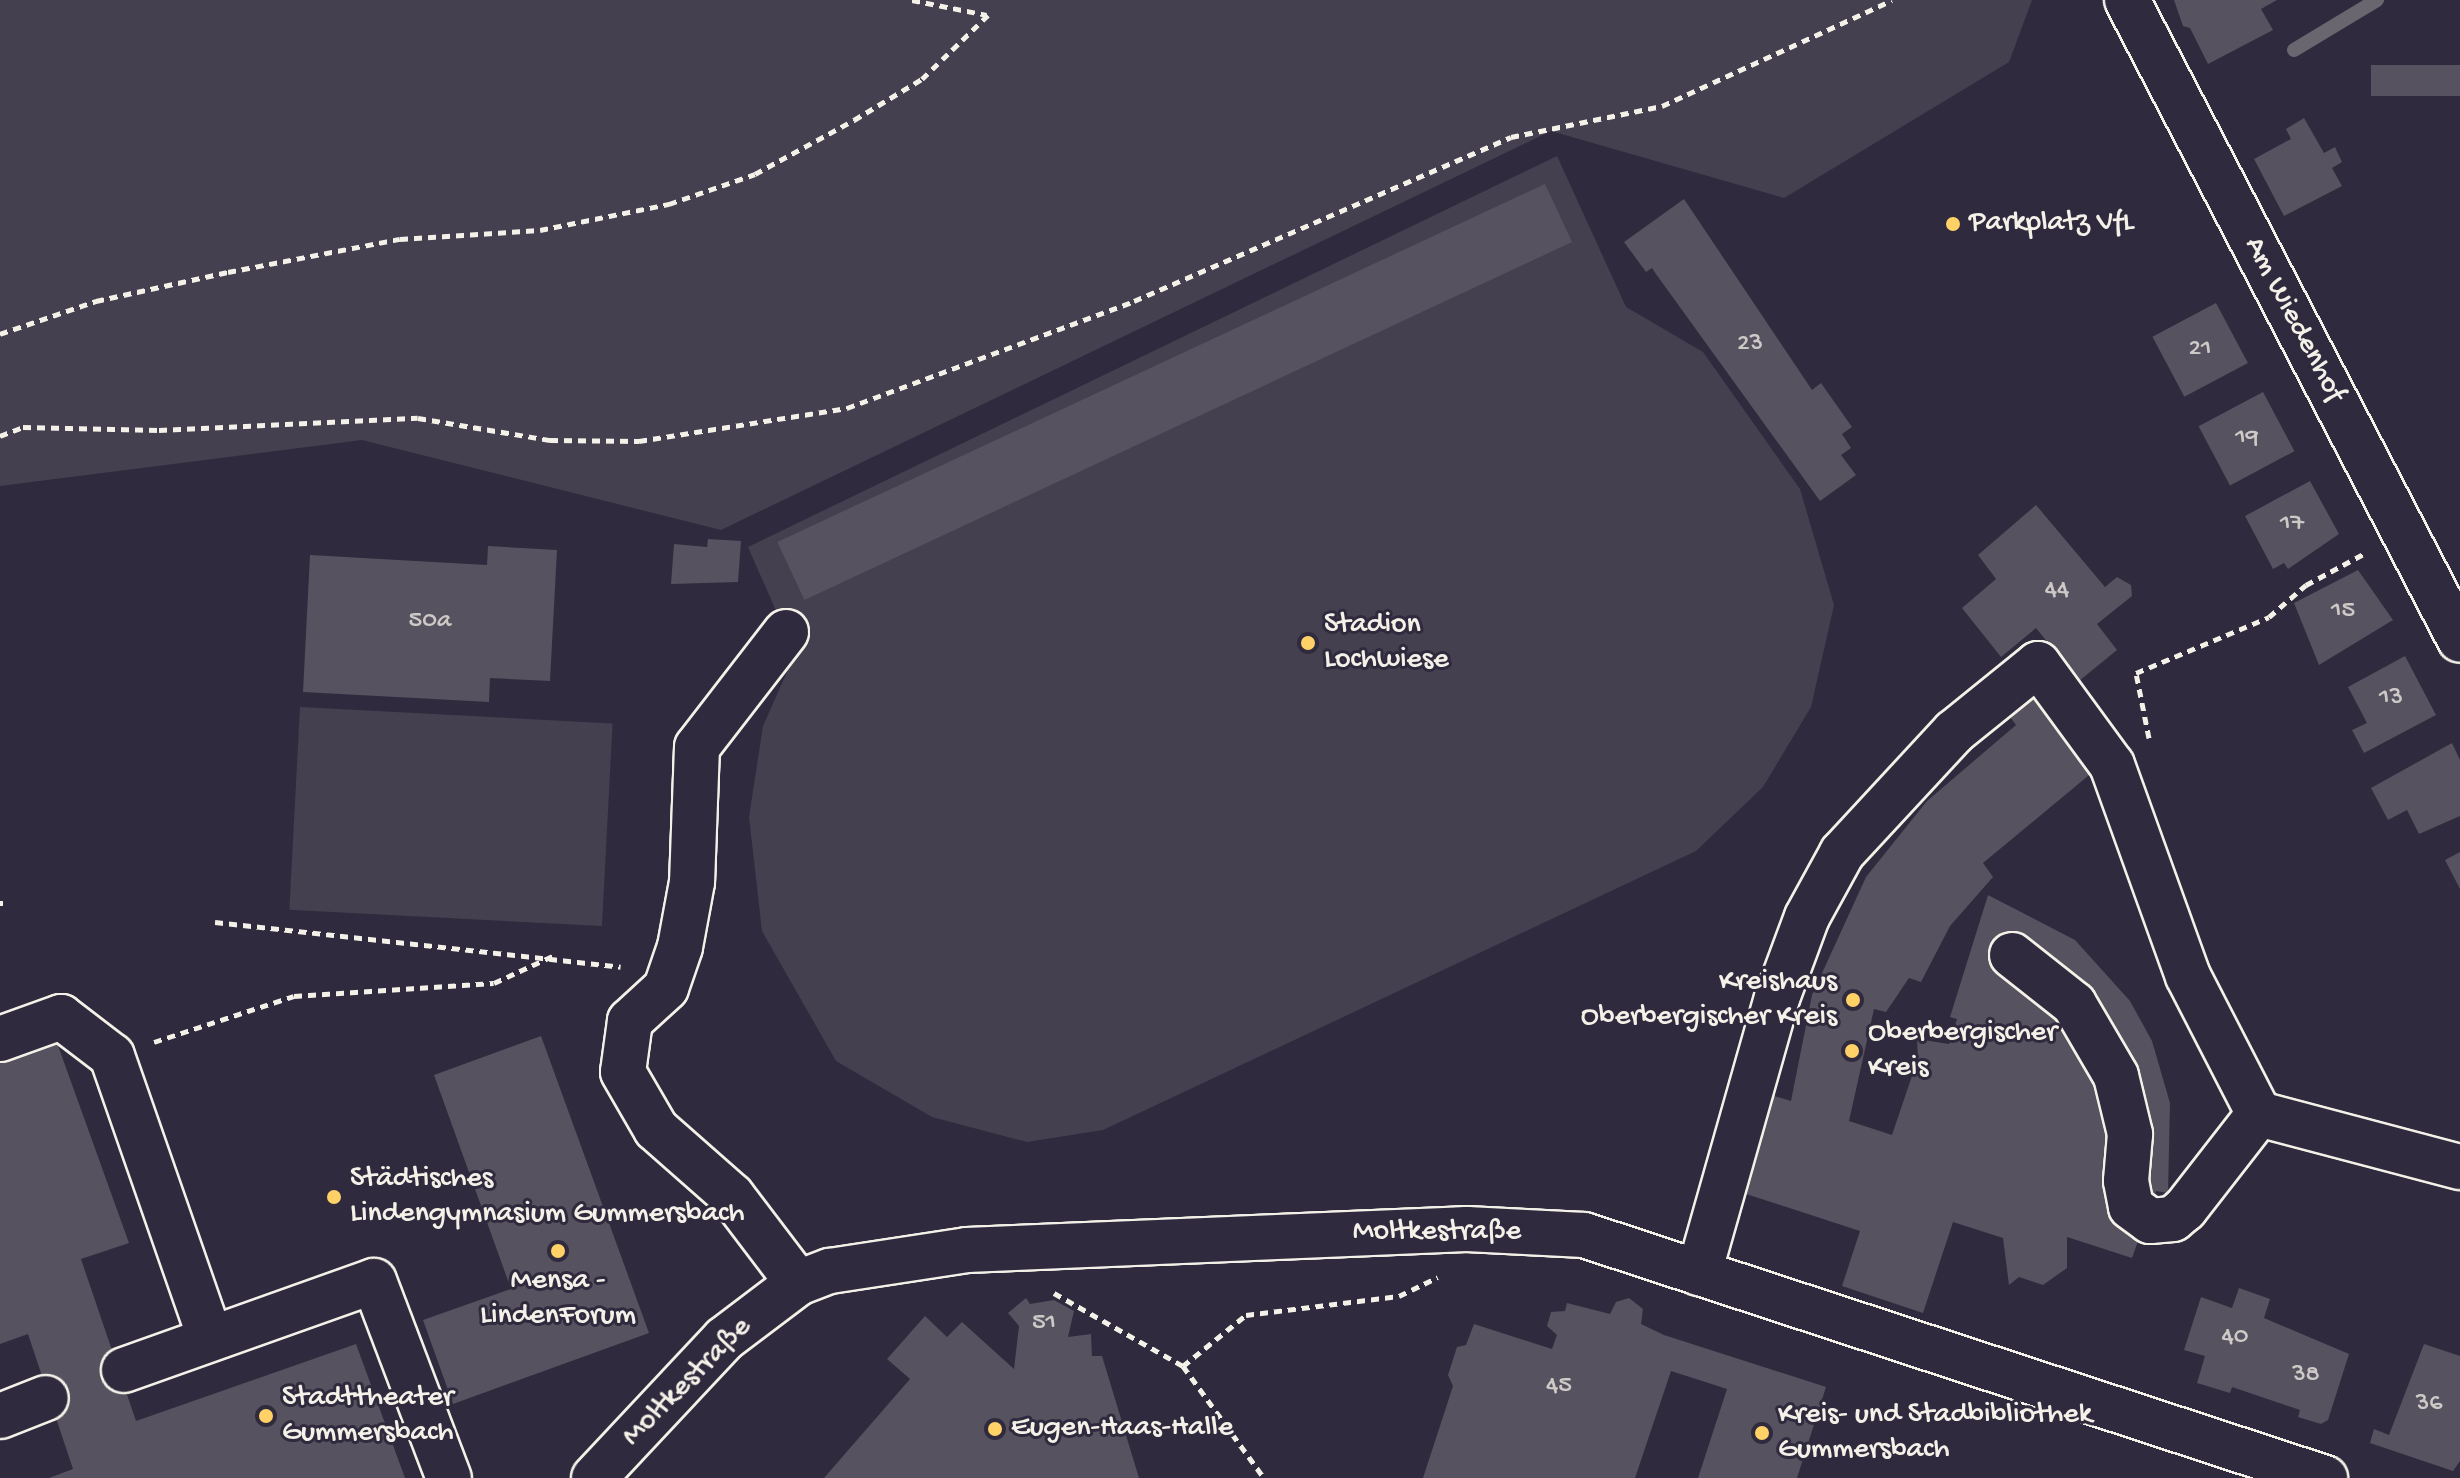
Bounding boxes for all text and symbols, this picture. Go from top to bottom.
place label: Parkplatz VfL [1969,206,2134,242]
marker: Parkplatz VfL [1944,215,1962,233]
street label: Am Wiedenhof [2234,231,2352,409]
house number: 23 [1737,329,1763,361]
house number: 21 [2188,334,2212,366]
house number: 19 [2235,423,2259,455]
house number: 17 [2280,509,2304,541]
house number: 44 [2045,575,2069,607]
house number: 15 [2331,596,2355,628]
house number: 50a [409,606,451,638]
place label: Stadion Lochwiese [1324,608,1449,678]
marker: Stadion Lochwiese [1299,634,1317,652]
house number: 13 [2379,683,2403,715]
place label: Kreishaus Oberbergischer Kreis [1581,965,1837,1036]
marker: Kreishaus Oberbergischer Kreis [1844,991,1862,1009]
place label: Oberbergischer Kreis [1868,1016,2057,1086]
marker: Oberbergischer Kreis [1843,1042,1861,1060]
place label: Städtisches Lindengymnasium Gummersbach [350,1162,745,1232]
marker: Städtisches Lindengymnasium Gummersbach [325,1188,343,1206]
street label: Moltkestraße [1353,1215,1521,1251]
marker: Mensa - LindenForum [549,1242,567,1260]
place label: Mensa - LindenForum [480,1264,636,1334]
house number: 51 [1032,1308,1056,1340]
street label: Moltkestraße [616,1311,760,1455]
house number: 40 [2221,1322,2249,1354]
house number: 38 [2292,1360,2320,1392]
house number: 45 [1546,1371,1572,1403]
place label: Stadttheater Gummersbach [282,1381,454,1452]
house number: 36 [2416,1389,2442,1421]
place label: Kreis- und Stadbibliothek Gummersbach [1778,1398,2092,1468]
marker: Stadttheater Gummersbach [257,1407,275,1425]
place label: Eugen-Haas-Halle [1011,1411,1233,1447]
marker: Eugen-Haas-Halle [986,1420,1004,1438]
marker: Kreis- und Stadbibliothek Gummersbach [1753,1424,1771,1442]

